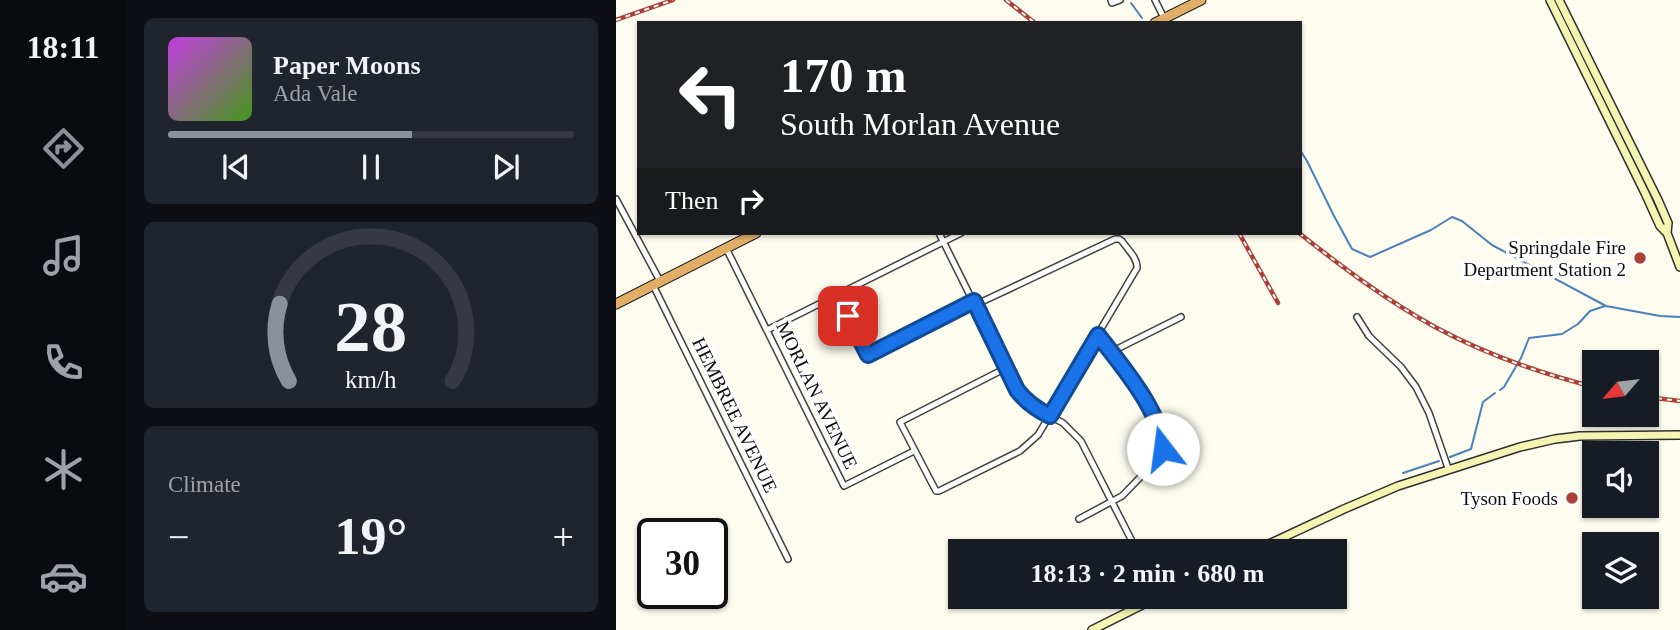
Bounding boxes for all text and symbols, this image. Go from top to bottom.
text: 18:11 [27,29,99,65]
text: 170 m [780,48,907,103]
icon: left [665,49,756,140]
text: Paper Moons [273,51,421,80]
text: Ada Vale [273,81,358,106]
text: South Morlan Avenue [780,106,1060,142]
icon: directions [39,124,88,173]
icon: previous [217,148,255,186]
icon: pause [352,148,390,186]
icon: next [487,148,525,186]
icon: right [732,182,770,220]
text: Then [665,186,718,215]
icon: music [39,231,88,280]
place label: Springdale Fire Department Station 2 [1463,237,1626,280]
marker: Springdale Fire Department Station 2 [1632,250,1648,266]
text: 28 [335,286,407,367]
pin [818,286,878,346]
icon: arrive [829,297,867,335]
street label: MORLAN AVENUE [772,318,862,472]
street label: HEMBREE AVENUE [688,334,782,496]
icon: phone [39,338,88,387]
north arrow [1582,350,1659,427]
map controls [1582,350,1659,609]
text: km/h [345,366,397,393]
position arrow [1126,412,1200,486]
button: sound [1582,441,1659,518]
icon: climate [39,445,88,494]
text: Climate [168,472,241,497]
place label: Tyson Foods [1461,488,1558,509]
marker: Tyson Foods [1564,490,1580,506]
text: 19° [335,508,407,565]
text: − [168,516,189,558]
text: + [553,516,574,558]
speed limit sign: 30 [637,518,728,609]
button: layers [1582,532,1659,609]
icon: car [39,552,88,601]
text: 18:13 · 2 min · 680 m [1031,559,1265,588]

